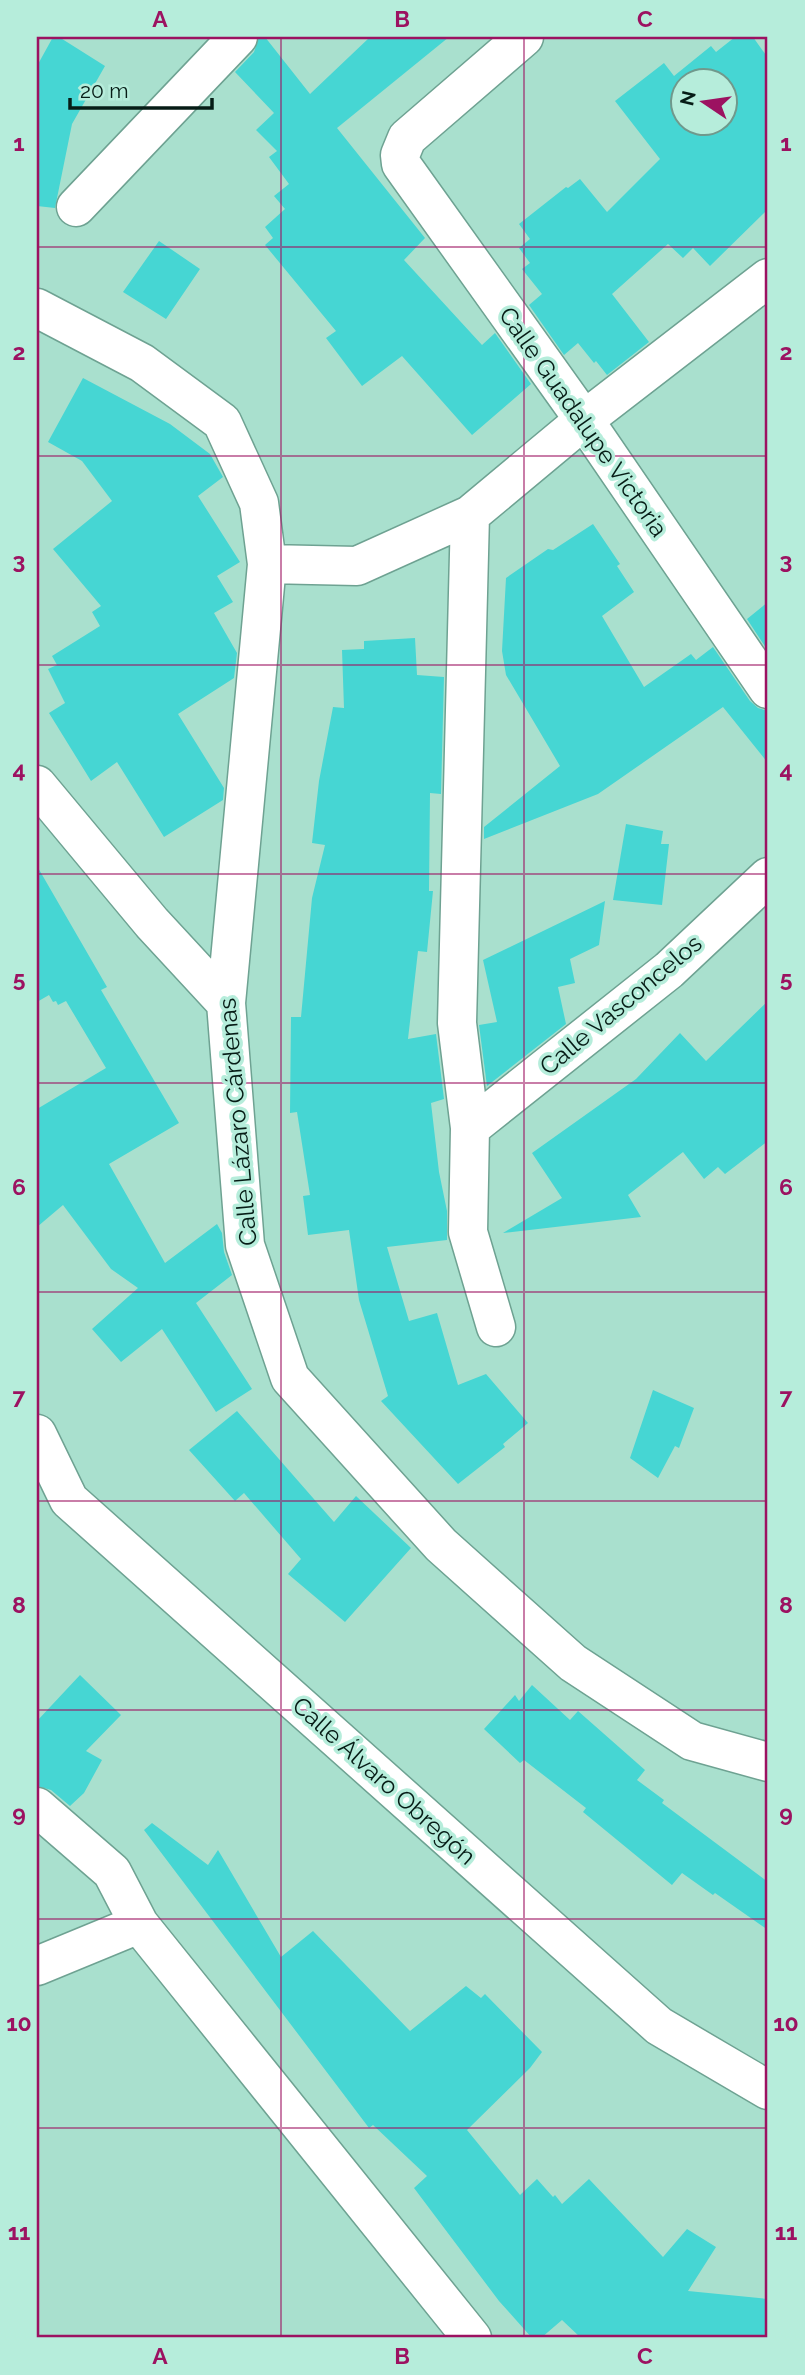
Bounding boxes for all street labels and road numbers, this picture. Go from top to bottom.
street label: Calle Guadalupe Victoria [493,301,674,542]
street label: Calle Vasconcelos [534,928,708,1081]
street label: Calle Lázaro Cárdenas [212,997,263,1247]
street label: Calle Álvaro Obregón [287,1691,482,1871]

